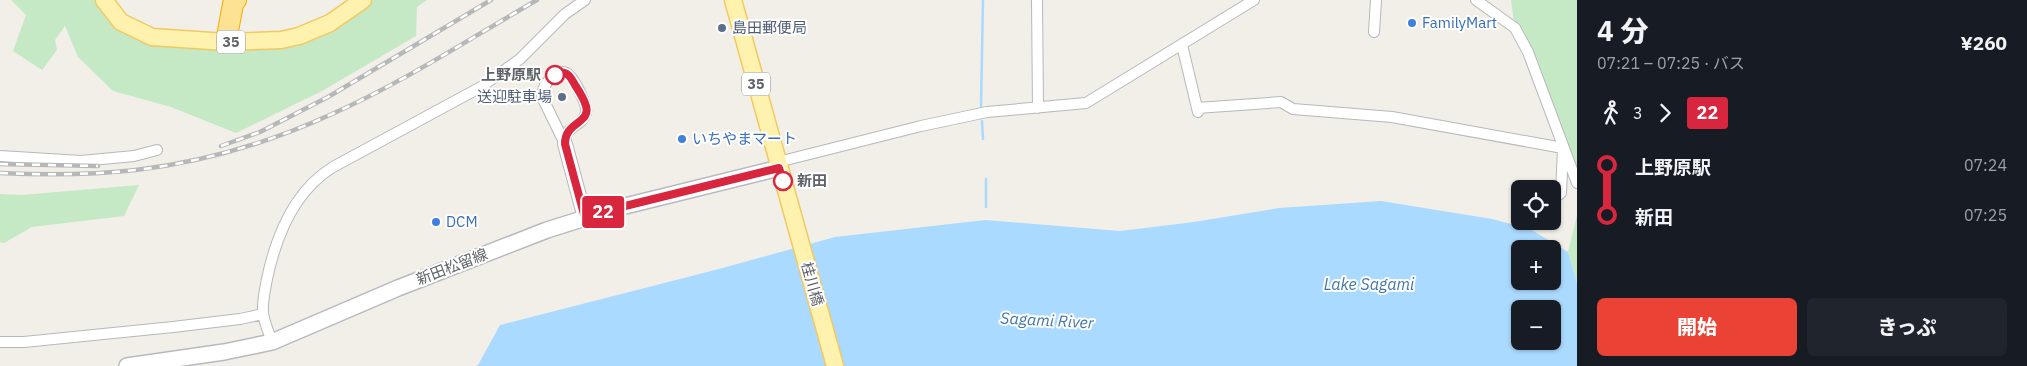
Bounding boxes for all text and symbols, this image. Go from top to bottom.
text: 4 分 [1597,12,1648,49]
place label: FamilyMart [1422,13,1497,32]
marker: FamilyMart [1406,17,1418,29]
place label: 島田郵便局 [732,18,807,37]
marker: 島田郵便局 [716,22,728,34]
road number: 35 [217,31,245,54]
text: ¥260 [1960,31,2007,55]
text: 07:21 – 07:25 · バス [1597,53,1745,73]
place label: 上野原駅 [481,65,541,84]
marker: 上野原駅 [545,65,565,85]
road number: 35 [742,72,770,96]
place label: 送迎駐車場 [477,87,552,106]
marker: 送迎駐車場 [556,91,568,103]
icon: walk [1597,99,1625,127]
icon: forward [1651,99,1679,127]
text: 22 [1697,101,1718,124]
text: 3 [1633,103,1643,123]
place label: いちやまマート [692,129,797,148]
marker: いちやまマート [676,133,688,145]
text: 上野原駅 [1635,155,1711,179]
text: 07:24 [1964,155,2007,175]
marker: 新田 [773,171,793,191]
place label: 新田 [797,171,827,190]
map controls [1511,180,1561,350]
button: locate [1511,180,1561,230]
line badge: 22 [580,196,626,228]
text: 22 [592,200,614,223]
text: 新田 [1635,205,1673,229]
text: 07:25 [1964,205,2007,225]
place label: DCM [446,212,478,231]
marker: DCM [430,216,442,228]
button: + [1511,240,1561,290]
street label: 新田松留線 [413,244,490,289]
street label: 桂川橋 [797,260,828,308]
water label: Lake Sagami [1324,274,1415,294]
button: 開始 [1597,298,1797,356]
button: きっぷ [1807,298,2007,356]
button: − [1511,300,1561,350]
water label: Sagami River [1000,308,1095,332]

